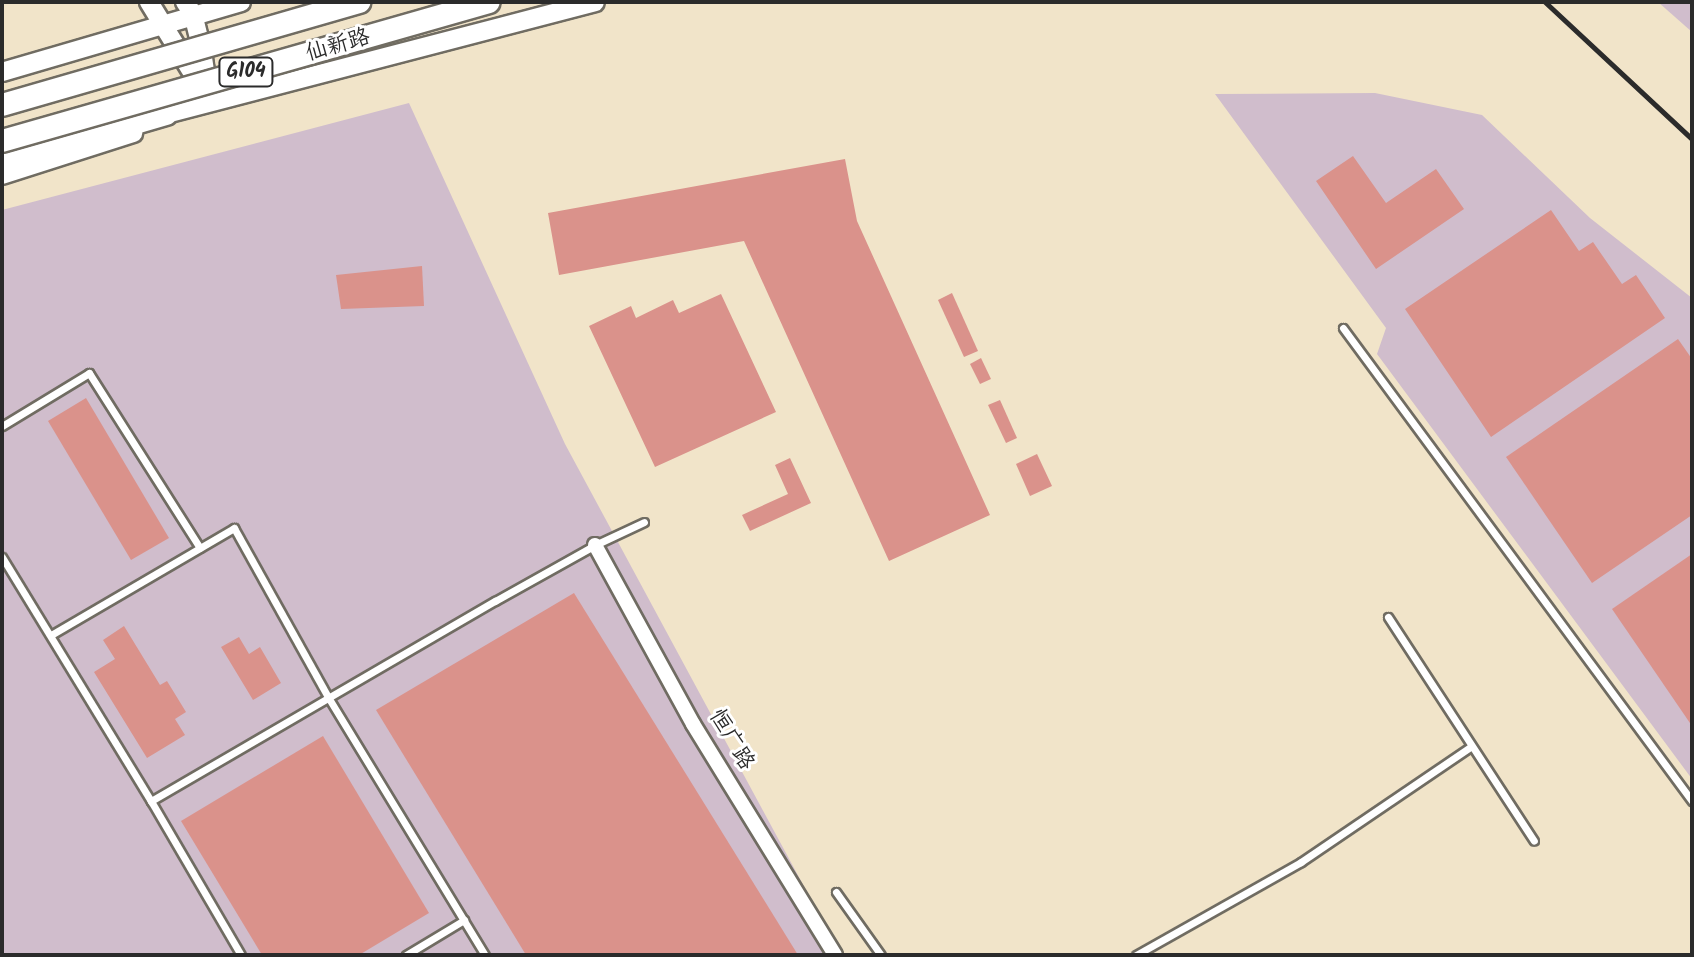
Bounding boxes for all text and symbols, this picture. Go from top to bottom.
street label: 仙新路 [303,24,373,68]
road number: G104 [218,56,274,88]
street label: 恒广路 [703,705,759,775]

